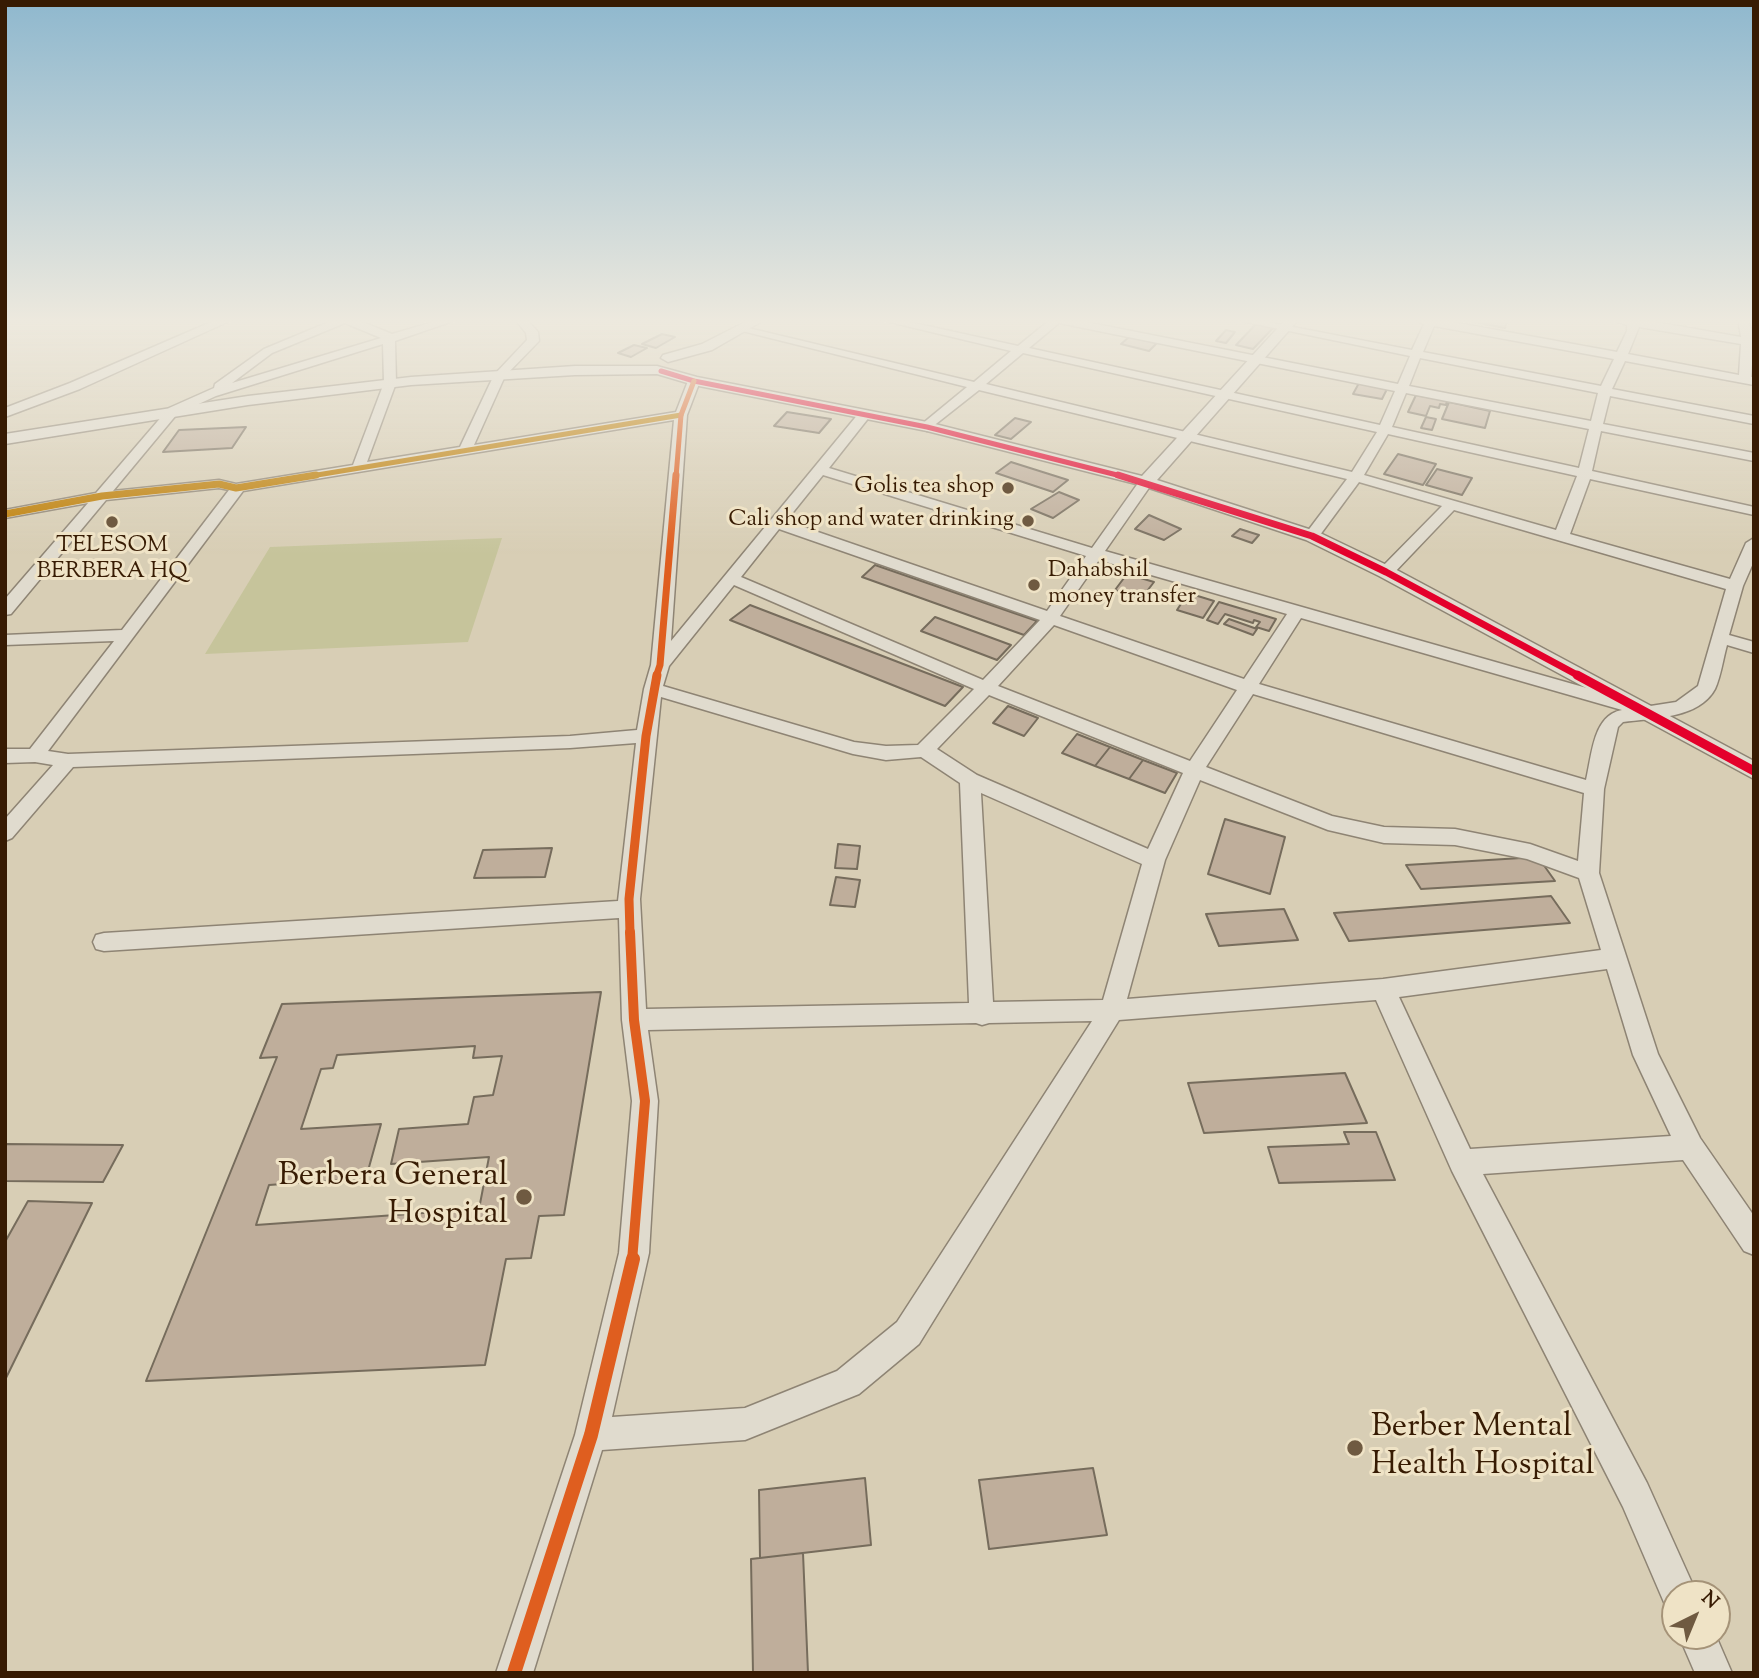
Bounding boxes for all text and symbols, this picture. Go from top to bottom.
place label: Golis tea shop [854,474,994,502]
marker: Golis tea shop [1000,480,1016,496]
place label: Cali shop and water drinking [728,507,1014,535]
marker: Cali shop and water drinking [1020,513,1036,529]
marker: TELESOM BERBERA HQ [104,514,120,530]
place label: TELESOM BERBERA HQ [37,533,187,587]
place label: Dahabshil money transfer [1048,558,1196,612]
marker: Dahabshil money transfer [1026,577,1042,593]
place label: Berbera General Hospital [278,1158,508,1236]
marker: Berbera General Hospital [514,1187,534,1207]
place label: Berber Mental Health Hospital [1371,1409,1595,1487]
marker: Berber Mental Health Hospital [1345,1438,1365,1458]
north arrow [1661,1580,1731,1650]
text: N [1695,1586,1724,1616]

